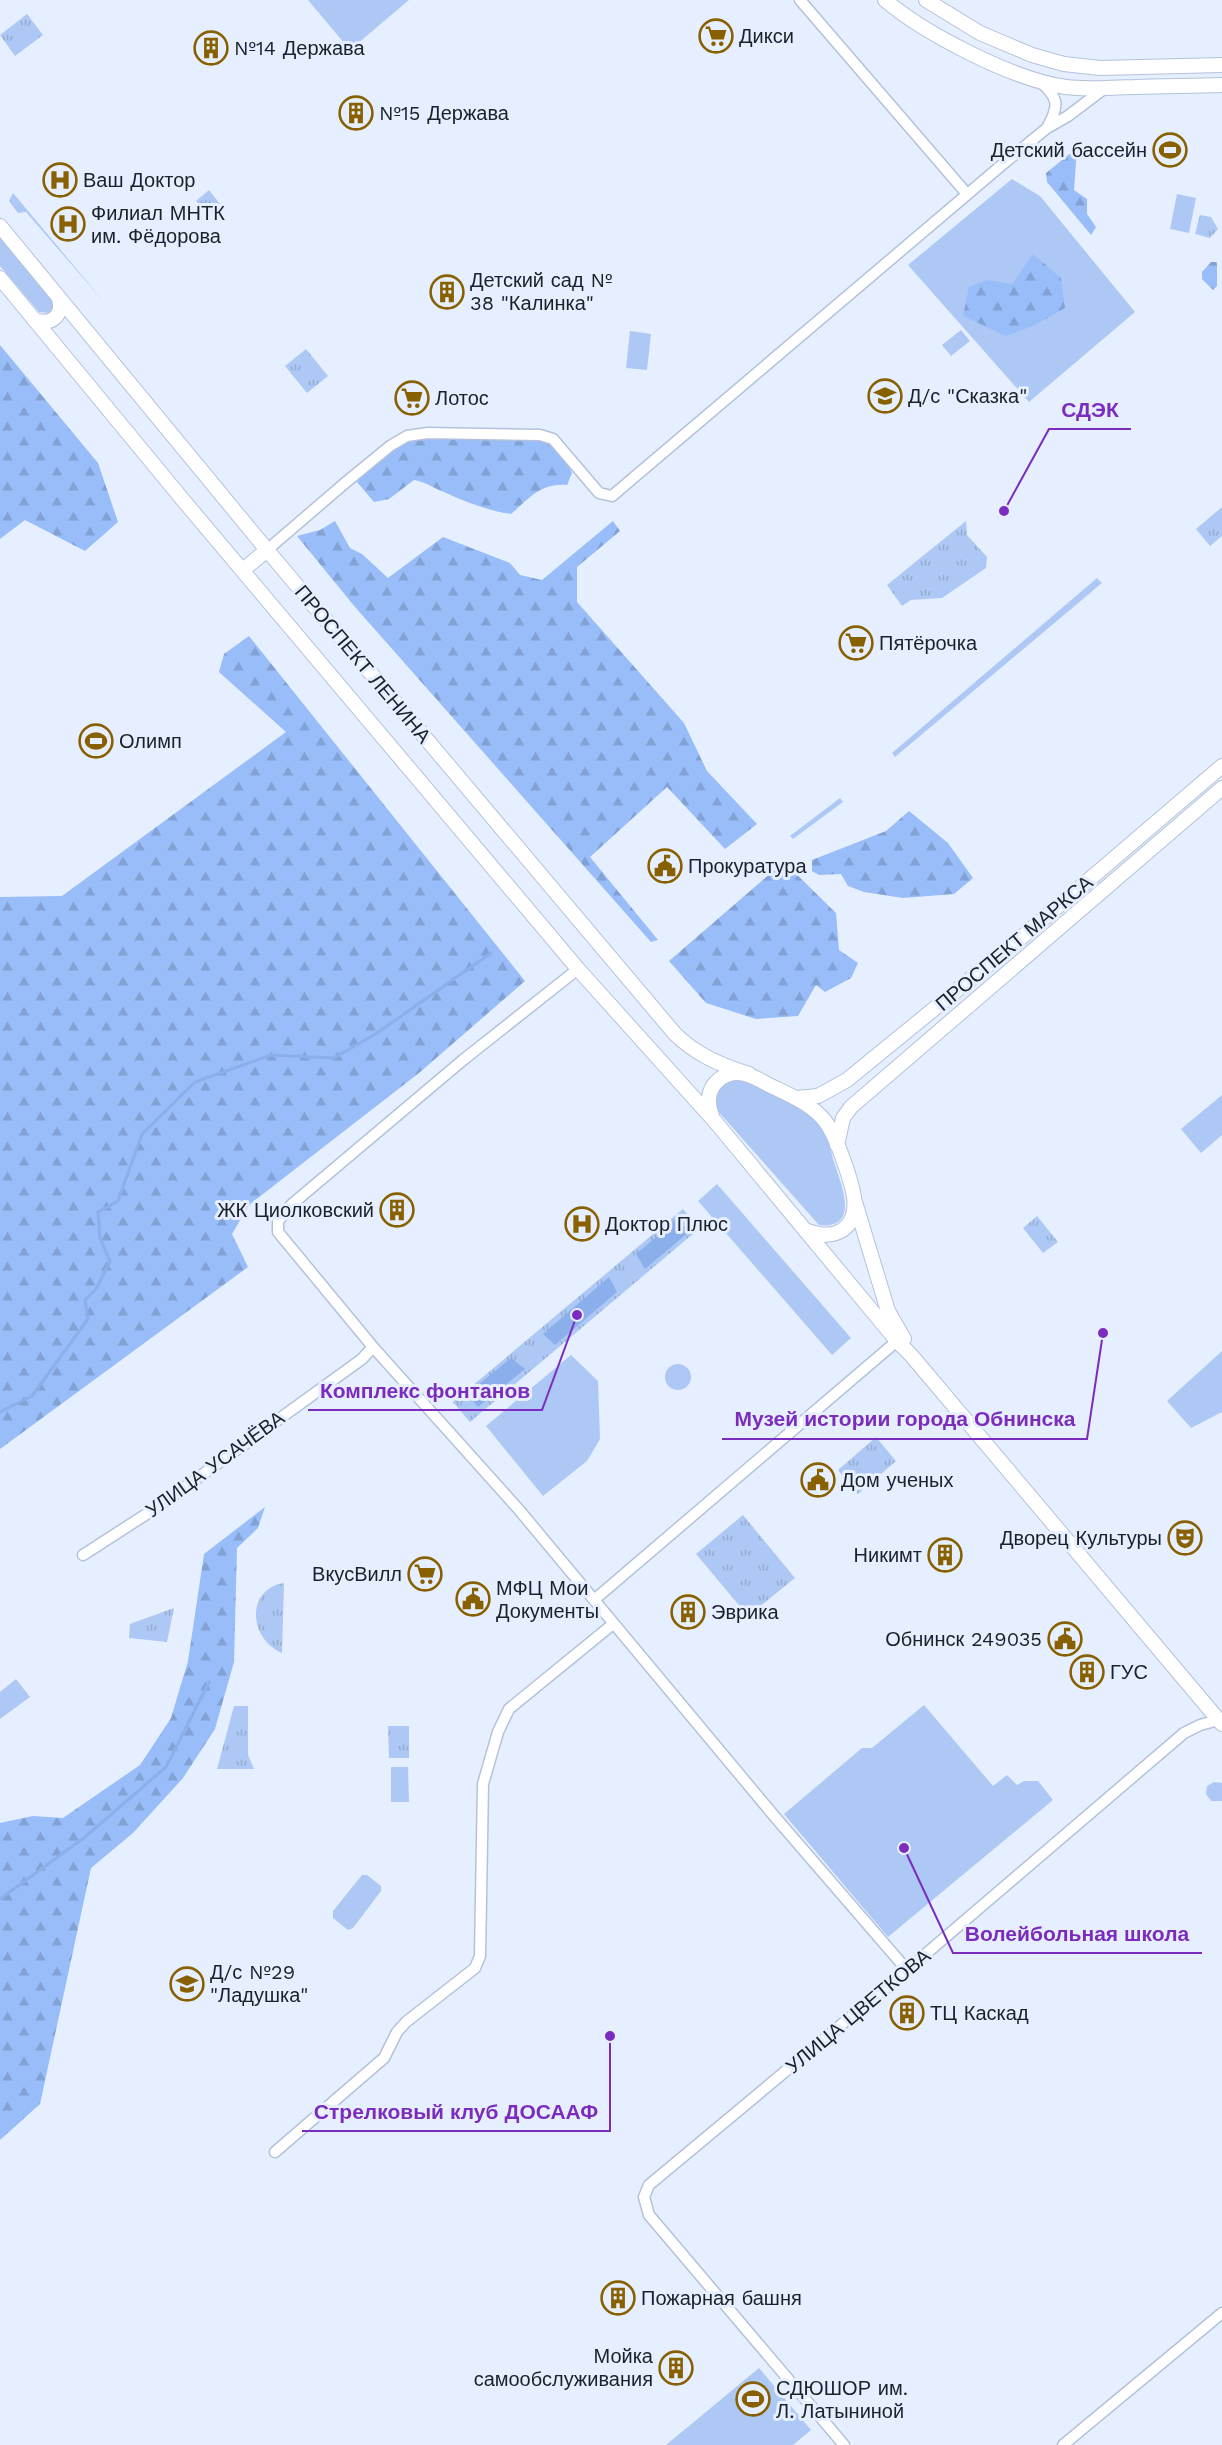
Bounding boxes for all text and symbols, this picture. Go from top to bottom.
supermarket icon: Дикси [698,18,734,54]
place label: Дикси [739,24,794,48]
building icon: №14 Держава [193,30,229,66]
place label: №14 Держава [234,36,365,60]
building icon: №15 Держава [338,95,374,131]
place label: №15 Держава [379,101,510,125]
sports icon: Детский бассейн [1152,132,1188,168]
place label: Детский бассейн [991,138,1147,162]
hospital icon: Ваш Доктор [42,162,78,198]
place label: Ваш Доктор [83,168,195,192]
place label: Филиал МНТК им. Фёдорова [91,201,225,248]
hospital icon: Филиал МНТК им. Фёдорова [50,206,86,242]
place label: Детский сад № 38 "Калинка" [470,268,612,315]
building icon: Детский сад № 38 "Калинка" [429,274,465,310]
school or university icon: Д/с "Сказка" [867,378,903,414]
supermarket icon: Лотос [394,380,430,416]
place label: Д/с "Сказка" [908,384,1027,408]
place label: Лотос [435,386,489,410]
callout: СДЭК [1049,390,1131,429]
text: СДЭК [1061,397,1119,422]
street label: ПРОСПЕКТ ЛЕНИНА [290,580,436,748]
supermarket icon: Пятёрочка [838,625,874,661]
place label: Пятёрочка [879,631,978,655]
sports icon: Олимп [78,723,114,759]
place label: Олимп [119,729,182,753]
public building icon: Прокуратура [647,848,683,884]
place label: Прокуратура [688,854,807,878]
street label: ПРОСПЕКТ МАРКСА [931,870,1098,1016]
building icon: ЖК Циолковский [379,1192,415,1228]
place label: ЖК Циолковский [217,1198,374,1222]
hospital icon: Доктор Плюс [564,1206,600,1242]
place label: Доктор Плюс [605,1212,728,1236]
callout: Комплекс фонтанов [308,1371,542,1410]
text: Комплекс фонтанов [320,1378,530,1403]
callout: Музей истории города Обнинска [722,1400,1087,1439]
street label: УЛИЦА УСАЧЁВА [141,1405,290,1522]
text: Музей истории города Обнинска [735,1406,1076,1431]
public building icon: Дом ученых [800,1462,836,1498]
place label: Дом ученых [841,1468,953,1492]
theatre icon: Дворец Культуры [1167,1520,1203,1556]
place label: Дворец Культуры [1000,1526,1162,1550]
building icon: Никимт [927,1537,963,1573]
place label: Никимт [854,1543,922,1567]
supermarket icon: ВкусВилл [407,1556,443,1592]
place label: ВкусВилл [312,1562,402,1586]
place label: МФЦ Мои Документы [496,1576,599,1623]
public building icon: МФЦ Мои Документы [455,1581,491,1617]
building icon: Эврика [670,1594,706,1630]
place label: Эврика [711,1600,779,1624]
public building icon: Обнинск 249035 [1047,1621,1083,1657]
place label: Обнинск 249035 [885,1627,1042,1651]
building icon: ГУС [1069,1654,1105,1690]
place label: ГУС [1110,1660,1148,1684]
callout: Волейбольная школа [953,1914,1202,1953]
text: Волейбольная школа [965,1921,1189,1946]
street label: УЛИЦА ЦВЕТКОВА [781,1943,936,2078]
place label: Д/с №29 "Ладушка" [210,1960,308,2007]
school or university icon: Д/с №29 "Ладушка" [169,1966,205,2002]
building icon: ТЦ Каскад [889,1995,925,2031]
place label: ТЦ Каскад [930,2001,1029,2025]
callout: Стрелковый клуб ДОСААФ [302,2092,610,2131]
text: Стрелковый клуб ДОСААФ [314,2099,598,2124]
building icon: Пожарная башня [600,2280,636,2316]
place label: Пожарная башня [641,2286,802,2310]
place label: Мойка самообслуживания [474,2344,654,2391]
building icon: Мойка самообслуживания [658,2350,694,2386]
place label: СДЮШОР им. Л. Латыниной [776,2376,908,2423]
sports icon: СДЮШОР им. Л. Латыниной [735,2381,771,2417]

